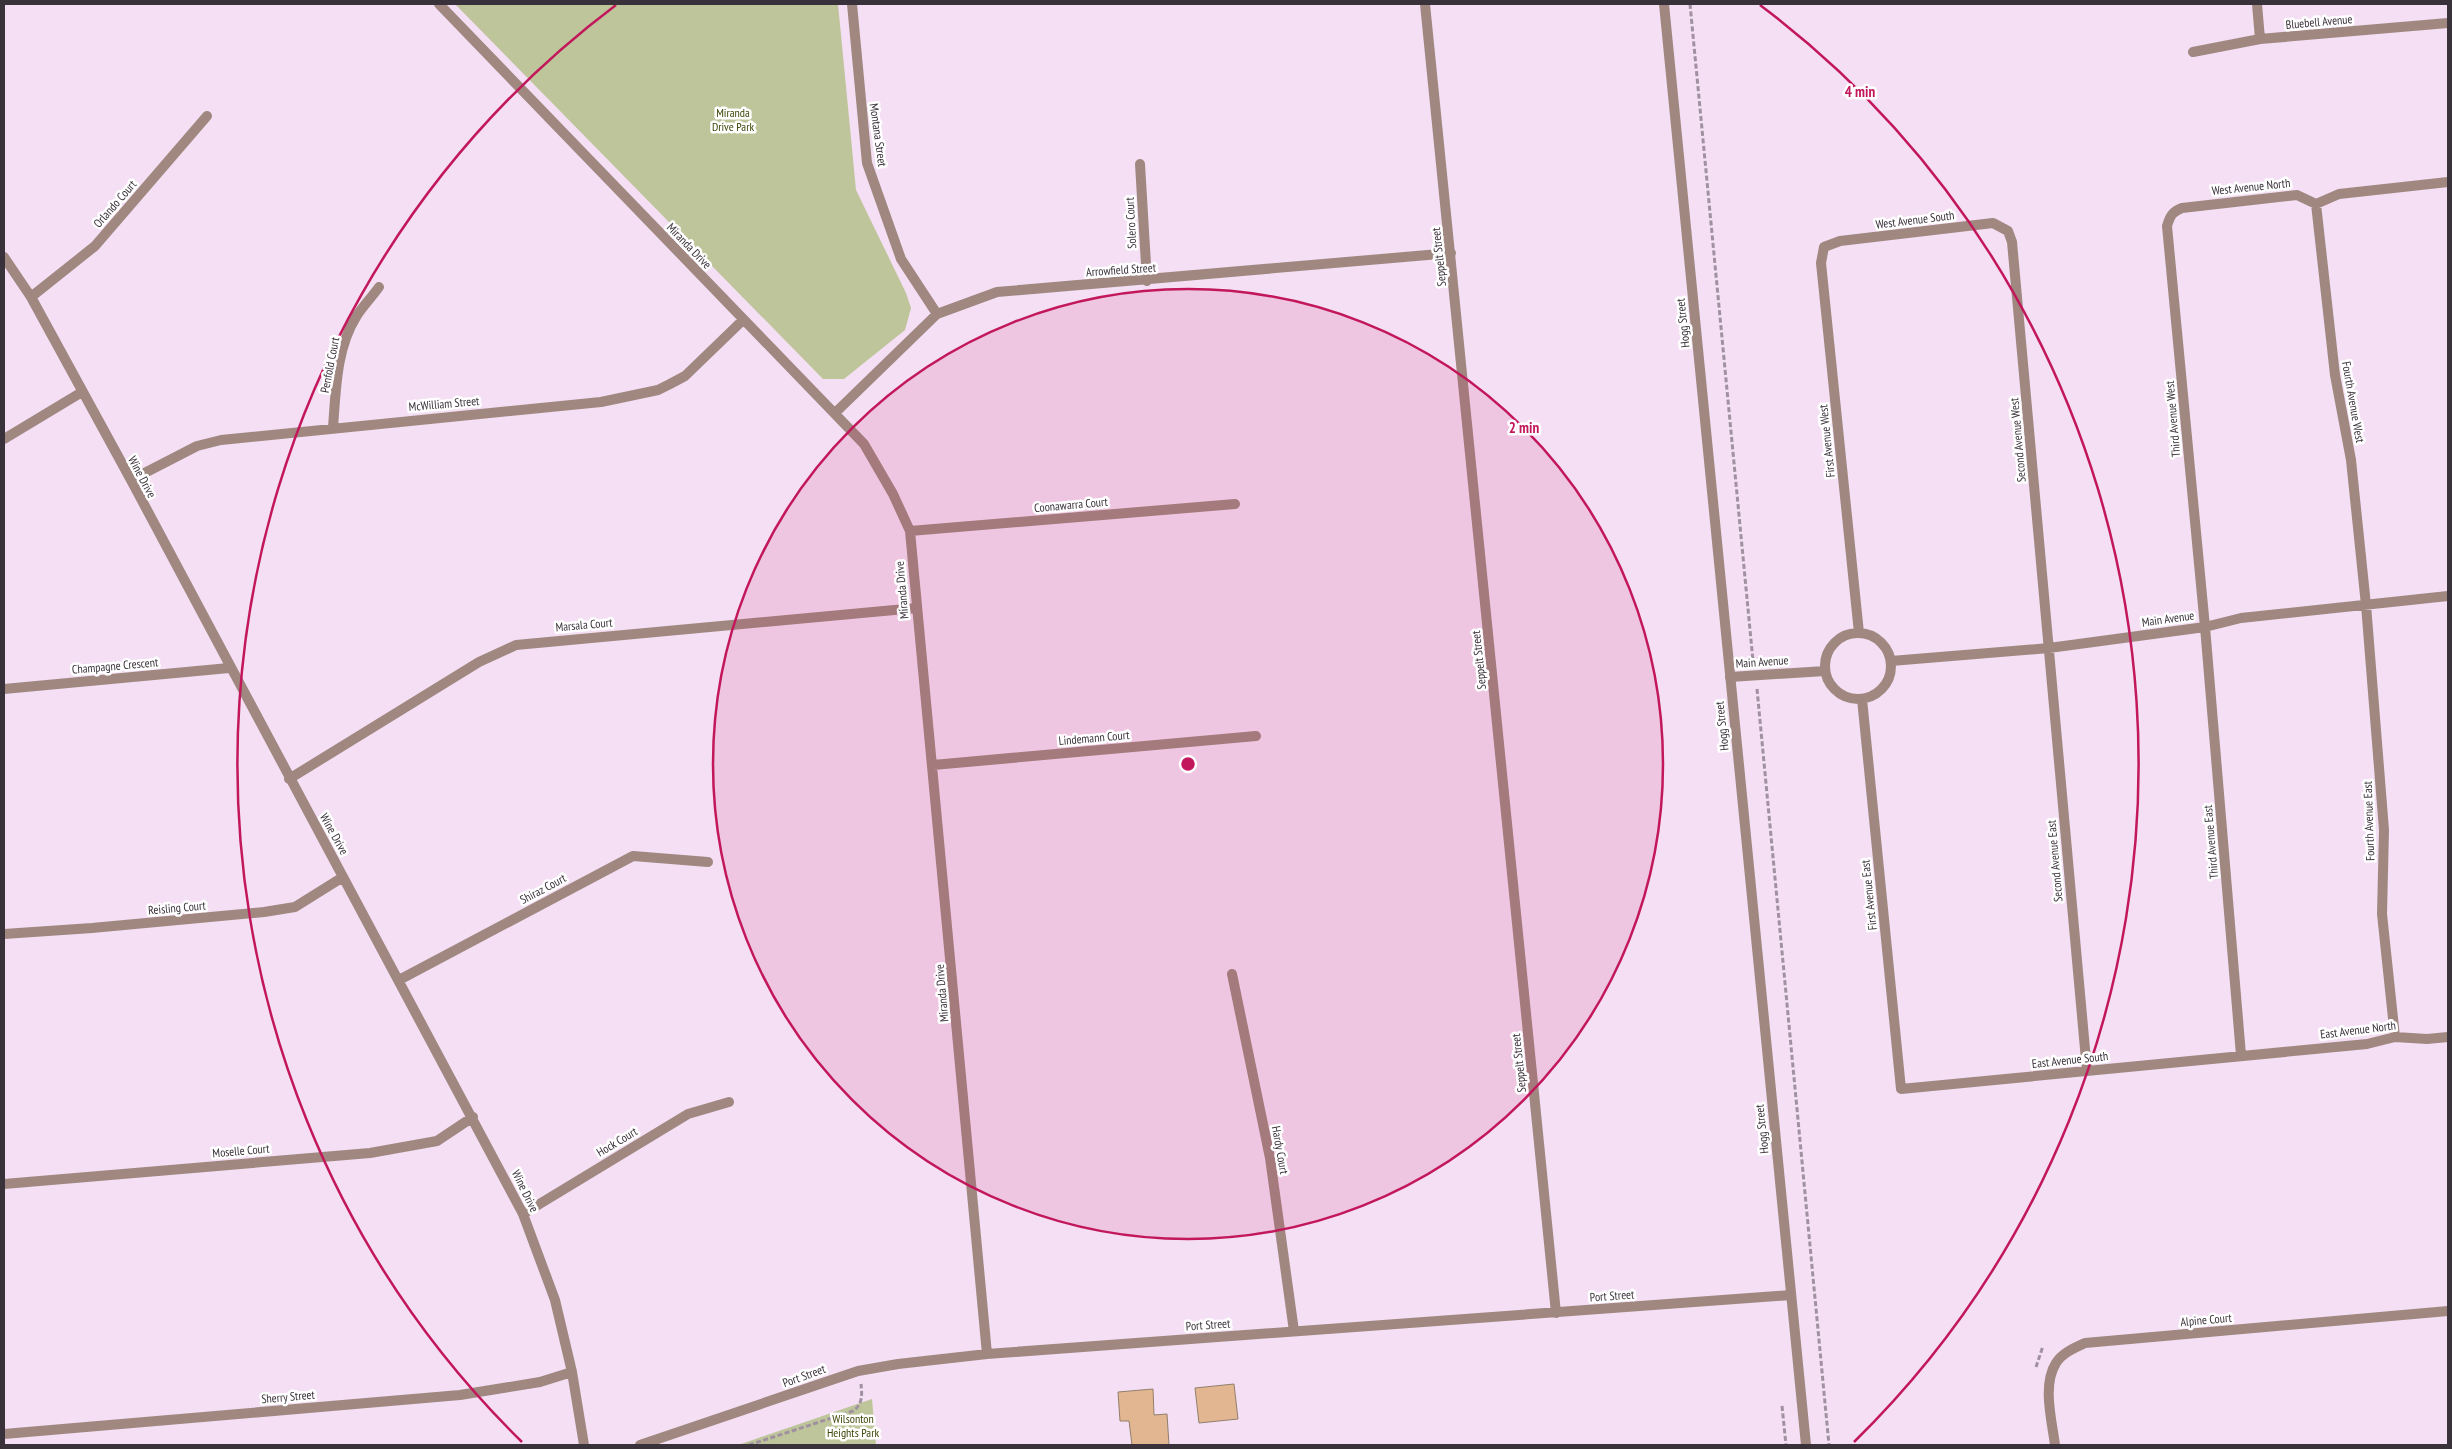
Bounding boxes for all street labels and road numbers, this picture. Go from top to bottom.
street label: Bluebell Avenue [2285,11,2353,32]
street label: Montana Street [867,102,890,168]
street label: West Avenue North [2211,175,2291,198]
street label: Orlando Court [90,176,140,231]
street label: Solero Court [1122,196,1139,249]
street label: West Avenue South [1875,207,1955,232]
street label: Miranda Drive [664,220,715,272]
street label: Seppelt Street [1428,226,1449,287]
street label: Arrowfield Street [1086,260,1157,279]
street label: Hogg Street [1672,297,1693,348]
street label: Penfold Court [317,335,342,394]
street label: Fourth Avenue West [2339,360,2368,444]
street label: Third Avenue West [2162,380,2183,458]
street label: McWilliam Street [408,393,481,414]
street label: Second Avenue West [2006,397,2029,483]
street label: First Avenue West [1815,403,1838,478]
street label: Wine Drive [125,453,160,500]
street label: Coonawarra Court [1034,494,1109,515]
street label: Miranda Drive [892,560,911,620]
street label: Main Avenue [2141,607,2195,630]
street label: Marsala Court [555,614,614,634]
street label: Seppelt Street [1468,629,1489,690]
street label: Main Avenue [1735,652,1789,671]
street label: Champagne Crescent [71,654,159,677]
street label: Hogg Street [1711,700,1732,751]
street label: Lindemann Court [1058,727,1131,748]
street label: Fourth Avenue East [2360,780,2377,861]
street label: Third Avenue East [2200,804,2221,880]
street label: Wine Drive [317,810,352,857]
street label: Second Avenue East [2043,819,2066,903]
street label: First Avenue East [1857,858,1880,931]
street label: Shiraz Court [517,870,569,907]
street label: Reisling Court [148,897,207,917]
street label: Miranda Drive [932,963,951,1023]
street label: East Avenue North [2319,1017,2397,1042]
street label: Seppelt Street [1508,1032,1529,1093]
street label: East Avenue South [2031,1048,2109,1071]
street label: Hogg Street [1751,1103,1772,1154]
street label: Hock Court [593,1123,641,1160]
street label: Hardy Court [1269,1125,1292,1176]
street label: Moselle Court [212,1140,271,1160]
street label: Wine Drive [509,1167,542,1214]
street label: Port Street [1589,1286,1635,1305]
street label: Alpine Court [2180,1310,2233,1329]
street label: Port Street [1185,1315,1231,1334]
street label: Port Street [780,1361,828,1390]
street label: Sherry Street [261,1387,316,1406]

